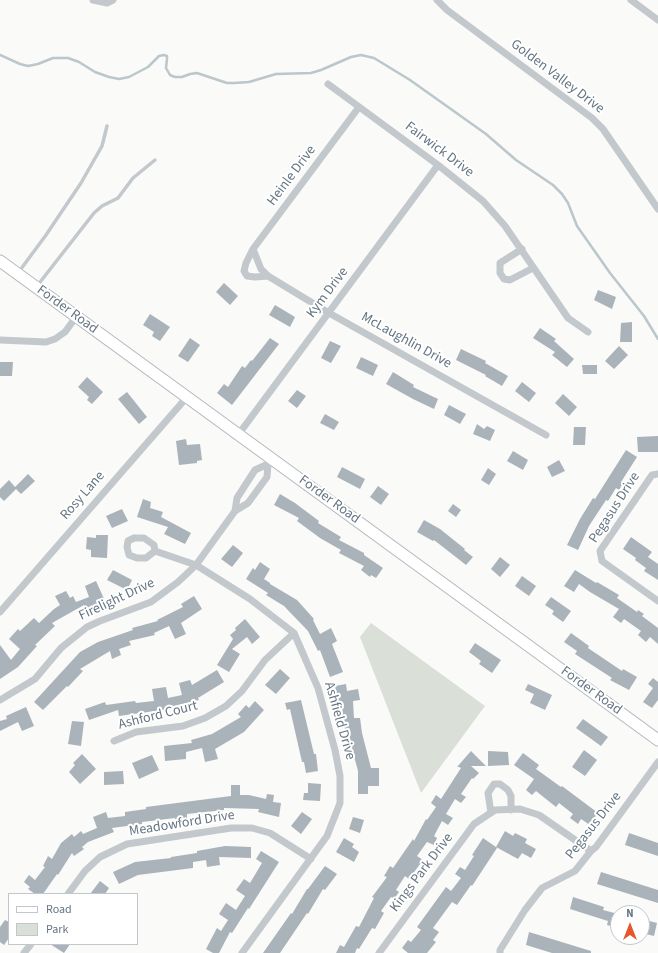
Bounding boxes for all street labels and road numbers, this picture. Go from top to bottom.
street label: Golden Valley Drive [507,36,607,118]
street label: Fairwick Drive [401,119,477,181]
street label: Heinle Drive [264,143,320,209]
street label: Kym Drive [304,264,352,322]
street label: Forder Road [33,282,101,338]
street label: McLaughlin Drive [358,309,454,373]
street label: Rosy Lane [57,468,109,524]
street label: Pegasus Drive [586,470,644,546]
street label: Forder Road [295,472,363,528]
street label: Firelight Drive [76,575,158,625]
street label: Forder Road [557,663,625,719]
street label: Ashfield Drive [320,680,358,762]
street label: Ashford Court [117,698,199,734]
street label: Pegasus Drive [563,789,625,863]
street label: Meadowford Drive [128,807,236,841]
street label: Kings Park Drive [387,830,457,916]

